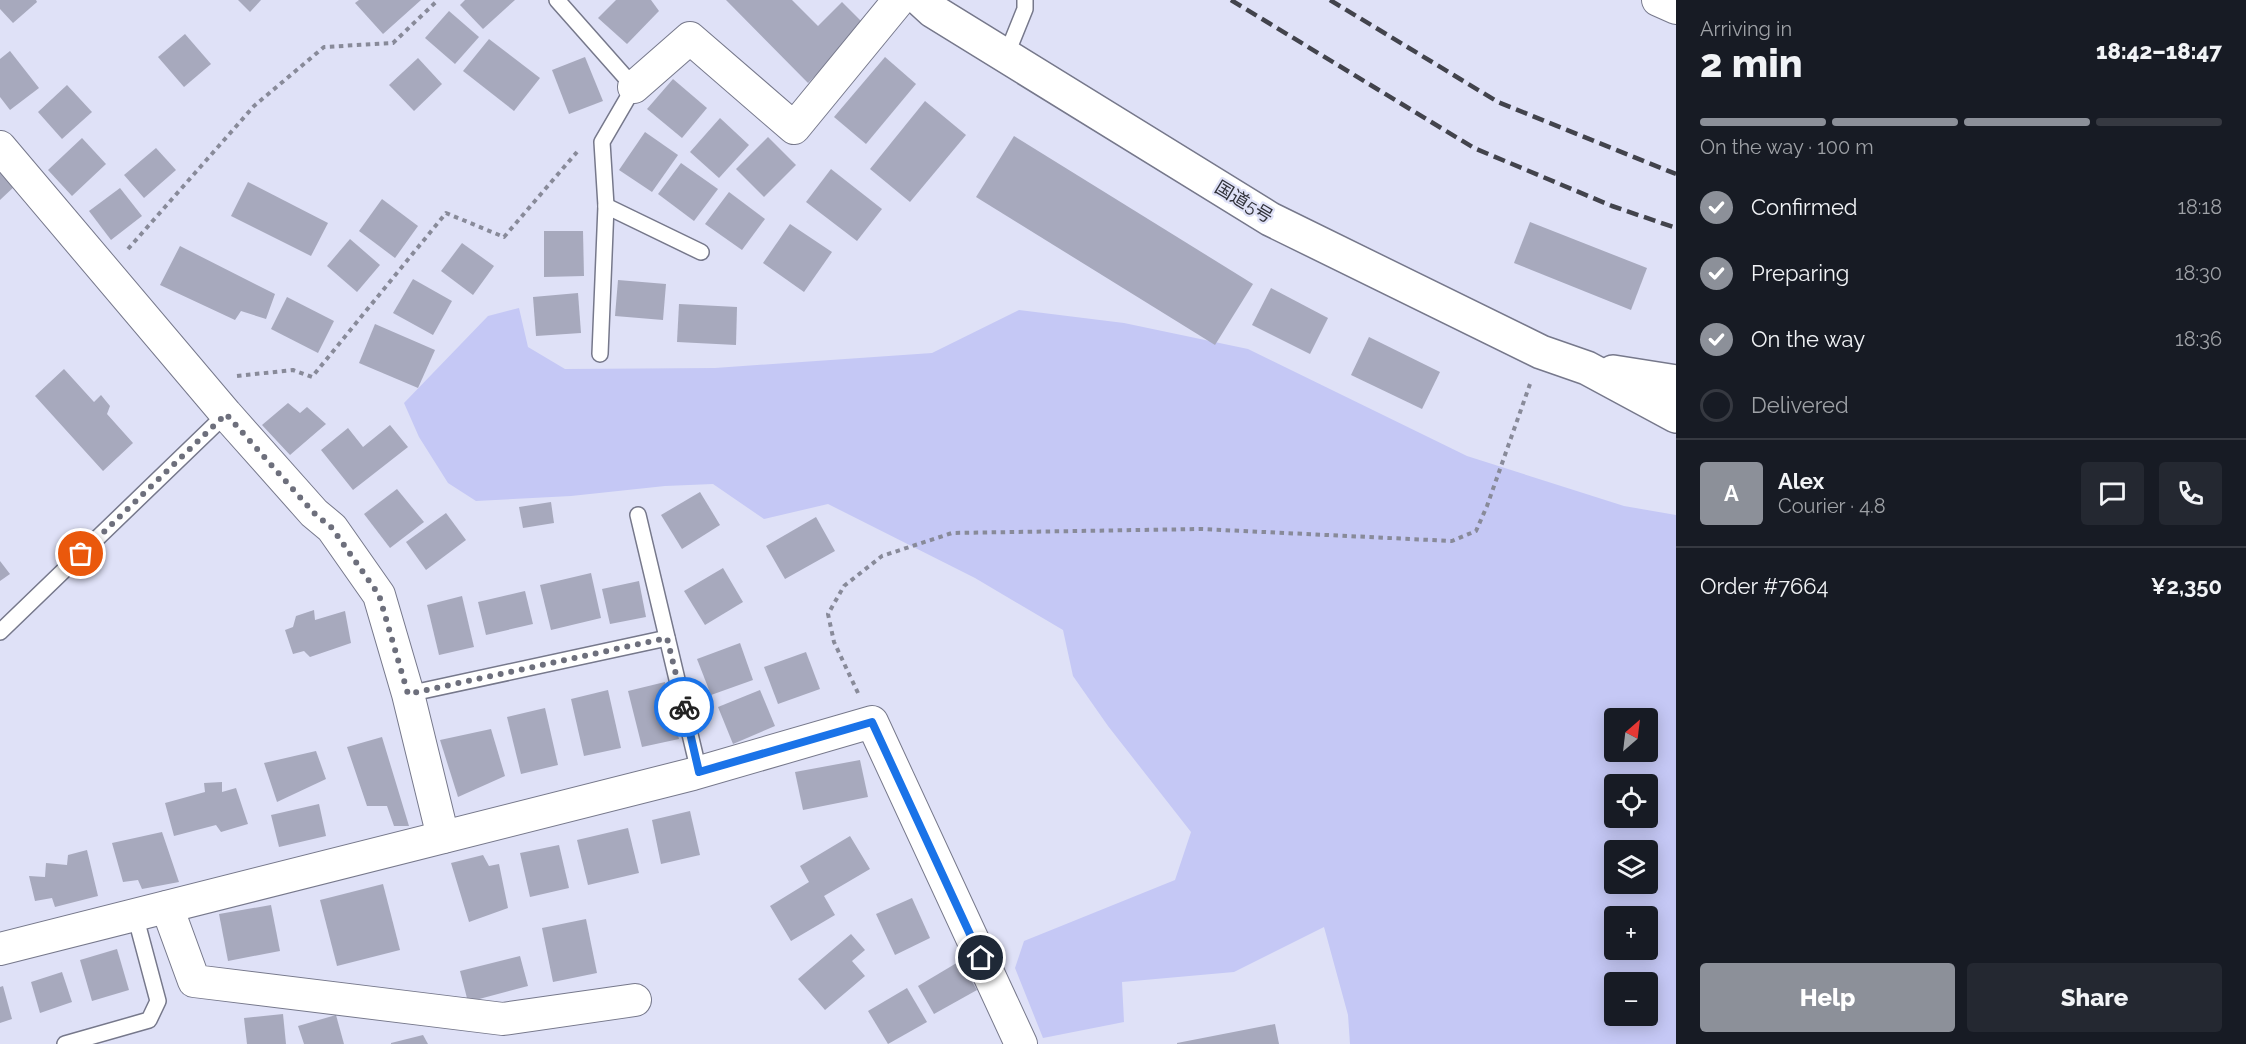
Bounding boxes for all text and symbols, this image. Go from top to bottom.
text: Arriving in [1700,17,1792,41]
text: 18:42–18:47 [2096,38,2222,64]
text: 2 min [1700,40,1803,86]
text: On the way · 100 m [1700,135,1874,159]
street label: 国道5号 [1212,176,1277,227]
icon: check [1700,191,1733,224]
text: Confirmed [1751,194,1858,220]
text: 18:18 [2177,195,2222,219]
icon: check [1700,257,1733,290]
text: Preparing [1751,260,1849,286]
text: 18:30 [2175,261,2222,285]
icon: check [1700,323,1733,356]
text: On the way [1751,326,1865,352]
text: 18:36 [2175,327,2222,351]
text: Delivered [1751,392,1849,418]
button: chat [2081,462,2144,525]
button: phone [2159,462,2222,525]
text: Alex [1778,468,1824,494]
text: A [1724,480,1739,506]
text: Courier · 4.8 [1778,494,1886,518]
pin [55,528,106,579]
icon: bag [64,537,97,570]
text: Order #7664 [1700,573,1829,599]
text: ¥2,350 [2151,573,2222,599]
courier [654,677,714,737]
icon: bike [668,691,701,724]
north arrow [1604,708,1658,762]
map controls [1604,708,1658,1026]
button: locate [1604,774,1658,828]
button: layers [1604,840,1658,894]
button: + [1604,906,1658,960]
pin [955,932,1006,983]
icon: home [964,941,997,974]
button: Help [1700,963,1955,1032]
button: Share [1967,963,2222,1032]
button: − [1604,972,1658,1026]

